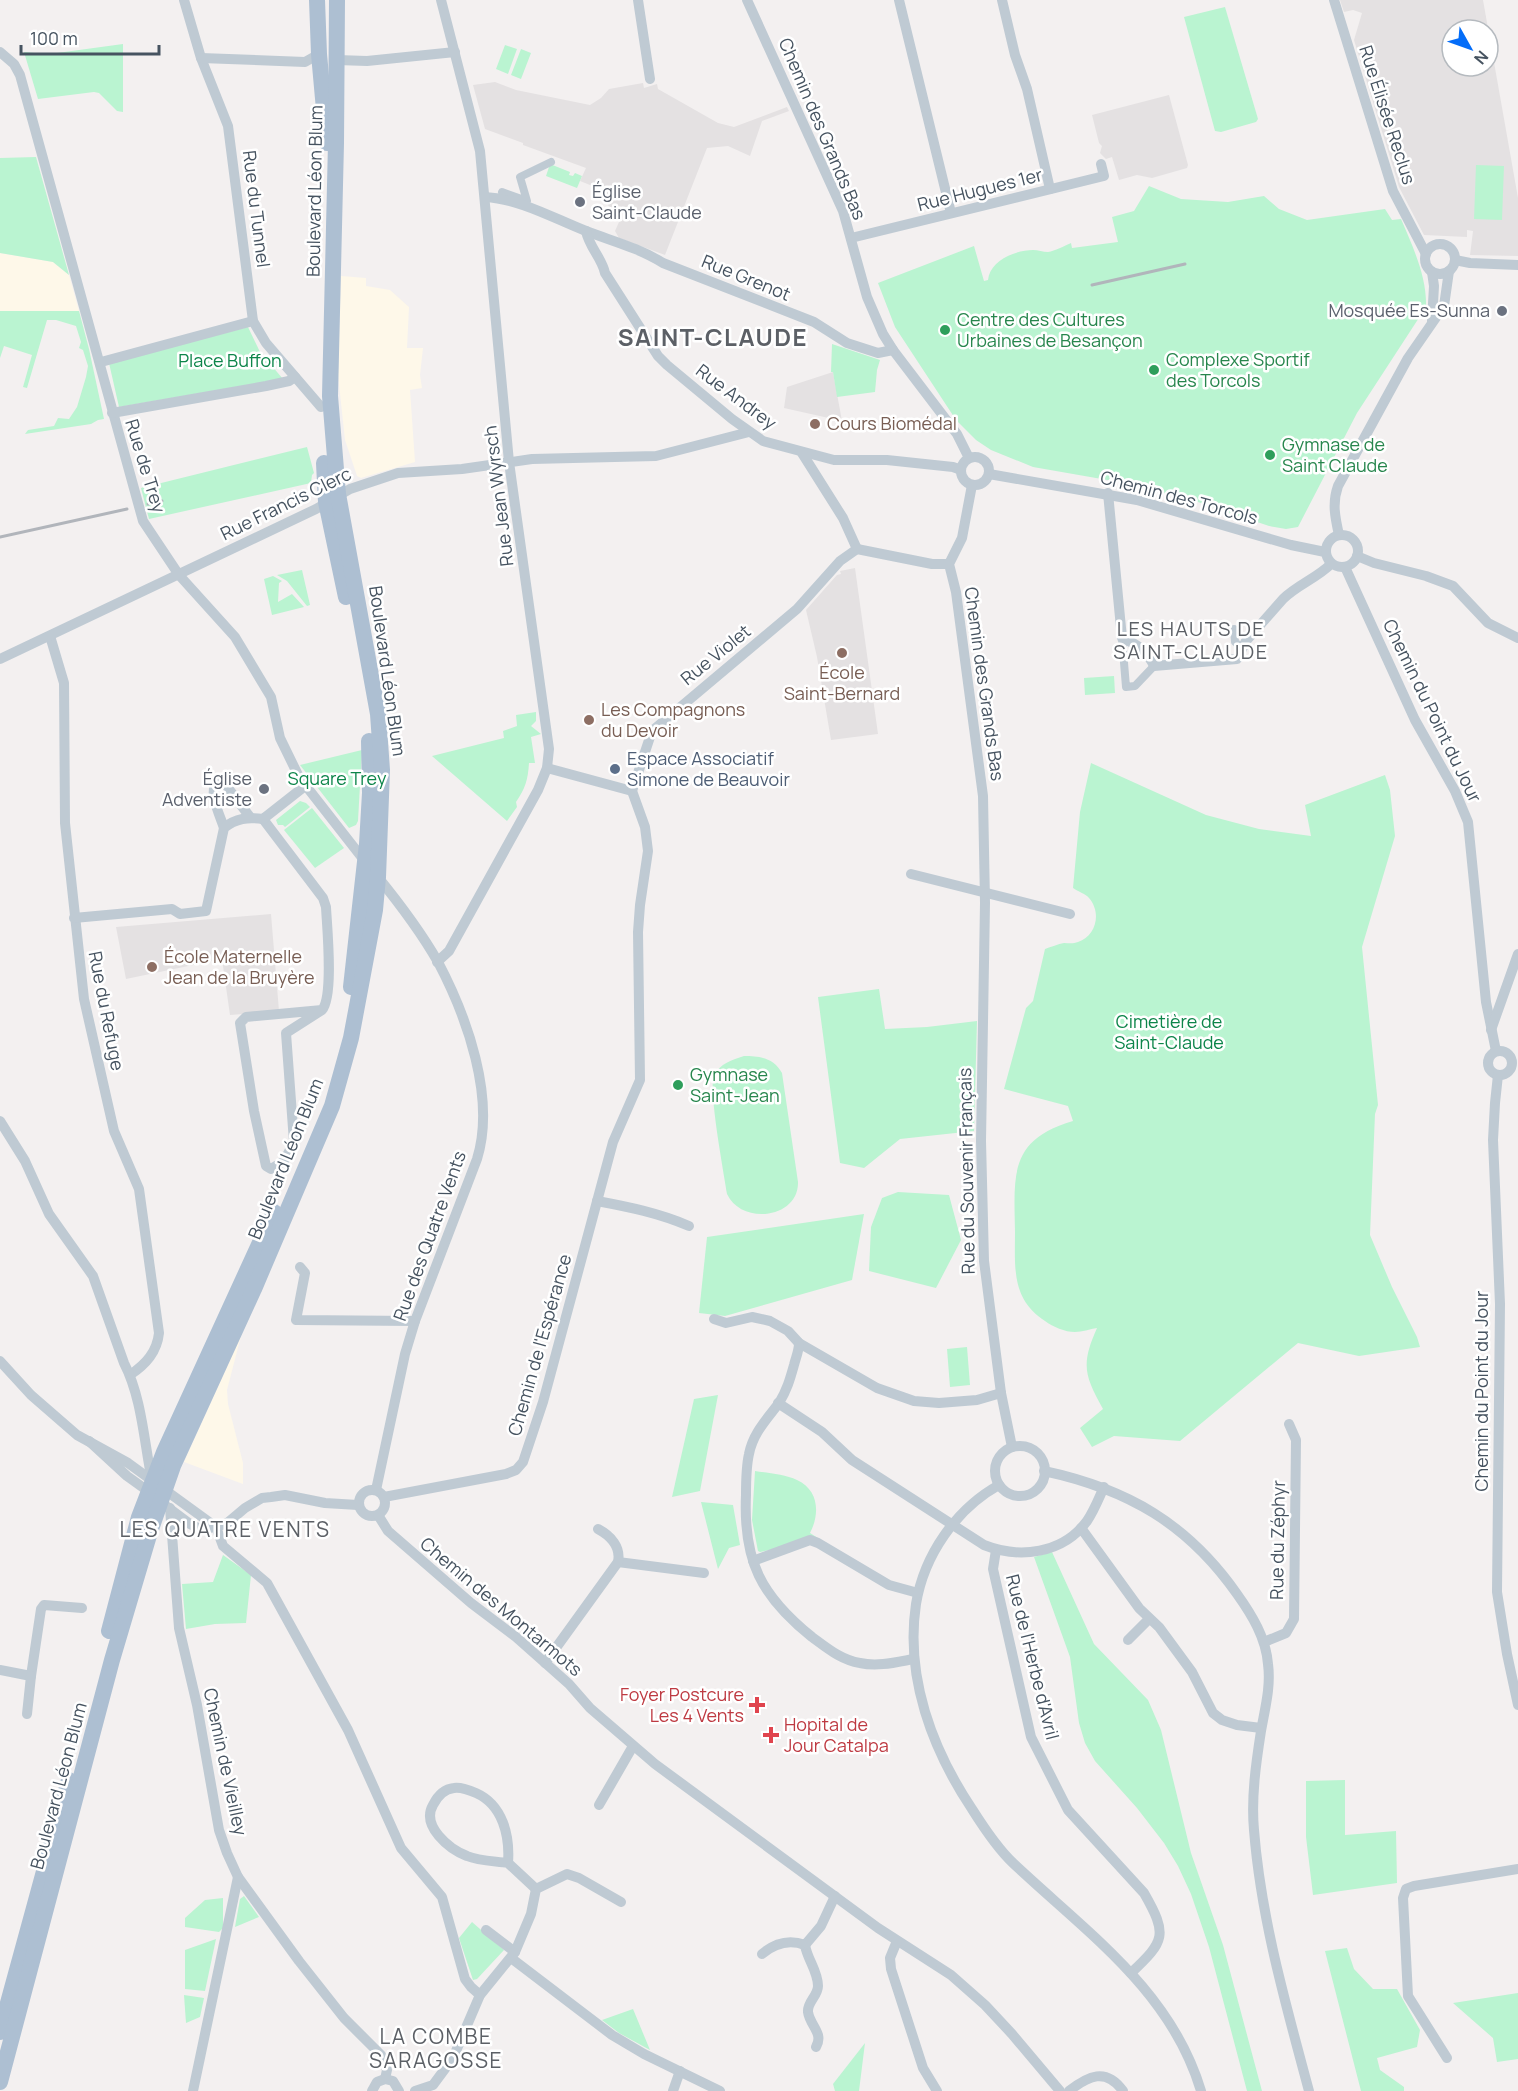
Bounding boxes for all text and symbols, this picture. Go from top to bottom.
scale bar [21,18,159,56]
north arrow [1440,18,1500,78]
text: 100 m [30,26,78,50]
street label: Chemin des Grands Bas [774,34,872,223]
street label: Rue Élisée Reclus [1354,42,1422,187]
text: N [1469,46,1494,69]
street label: Boulevard Léon Blum [301,105,327,277]
street label: Rue du Tunnel [238,149,276,269]
street label: Rue Hugues 1er [915,162,1045,216]
place label: Église Saint-Claude [592,179,702,224]
marker: Église Saint-Claude [573,195,587,209]
street label: Rue Grenot [698,248,794,306]
place label: Mosquée Es-Sunna [1328,298,1490,322]
marker: Mosquée Es-Sunna [1495,304,1509,318]
place label: Centre des Cultures Urbaines de Besançon [957,307,1143,352]
district label: SAINT-CLAUDE [618,320,808,353]
marker: Centre des Cultures Urbaines de Besançon [938,323,952,337]
place label: Complexe Sportif des Torcols [1166,347,1310,392]
park label: Place Buffon [178,348,282,372]
street label: Rue Andrey [691,358,782,435]
marker: Complexe Sportif des Torcols [1147,363,1161,377]
place label: Cours Biomédal [827,411,957,435]
street label: Rue de Trey [120,416,172,516]
marker: Cours Biomédal [808,417,822,431]
street label: Rue Jean Wyrsch [477,424,519,568]
place label: Gymnase de Saint Claude [1282,432,1388,477]
marker: Gymnase de Saint Claude [1263,448,1277,462]
street label: Rue Francis Clerc [216,461,355,545]
street label: Chemin des Torcols [1098,464,1261,530]
street label: Boulevard Léon Blum [364,584,412,758]
street label: Chemin des Grands Bas [960,585,1010,782]
district label: LES HAUTS DE SAINT-CLAUDE [1113,615,1269,665]
street label: Chemin du Point du Jour [1378,615,1488,807]
street label: Rue Violet [675,619,755,690]
marker: École Saint-Bernard [835,646,849,660]
place label: École Saint-Bernard [784,660,900,705]
place label: Les Compagnons du Devoir [601,697,745,742]
marker: Les Compagnons du Devoir [582,713,596,727]
place label: Espace Associatif Simone de Beauvoir [627,746,790,791]
marker: Espace Associatif Simone de Beauvoir [608,762,622,776]
place label: Église Adventiste [162,766,252,811]
park label: Square Trey [288,766,387,790]
marker: Église Adventiste [257,782,271,796]
place label: École Maternelle Jean de la Bruyère [164,944,315,989]
street label: Rue du Refuge [84,949,130,1073]
marker: École Maternelle Jean de la Bruyère [145,960,159,974]
park label: Cimetière de Saint-Claude [1114,1009,1224,1054]
place label: Gymnase Saint-Jean [690,1062,780,1107]
street label: Rue du Souvenir Français [952,1067,980,1275]
street label: Boulevard Léon Blum [242,1075,328,1243]
marker: Gymnase Saint-Jean [671,1078,685,1092]
street label: Rue des Quatre Vents [387,1147,471,1324]
street label: Chemin de l'Espérance [502,1251,576,1438]
street label: Chemin du Point du Jour [1469,1290,1493,1491]
street label: Rue du Zéphyr [1264,1479,1290,1600]
district label: LES QUATRE VENTS [119,1515,331,1543]
street label: Chemin des Montarmots [416,1531,588,1681]
street label: Rue de l'Herbe d'Avril [1001,1572,1065,1742]
place label: Foyer Postcure Les 4 Vents [620,1682,744,1727]
street label: Chemin de Vieilley [199,1686,253,1838]
marker: Foyer Postcure Les 4 Vents [748,1696,766,1714]
street label: Boulevard Léon Blum [24,1700,92,1872]
place label: Hopital de Jour Catalpa [784,1712,889,1757]
marker: Hopital de Jour Catalpa [762,1726,780,1744]
district label: LA COMBE SARAGOSSE [369,2022,503,2074]

